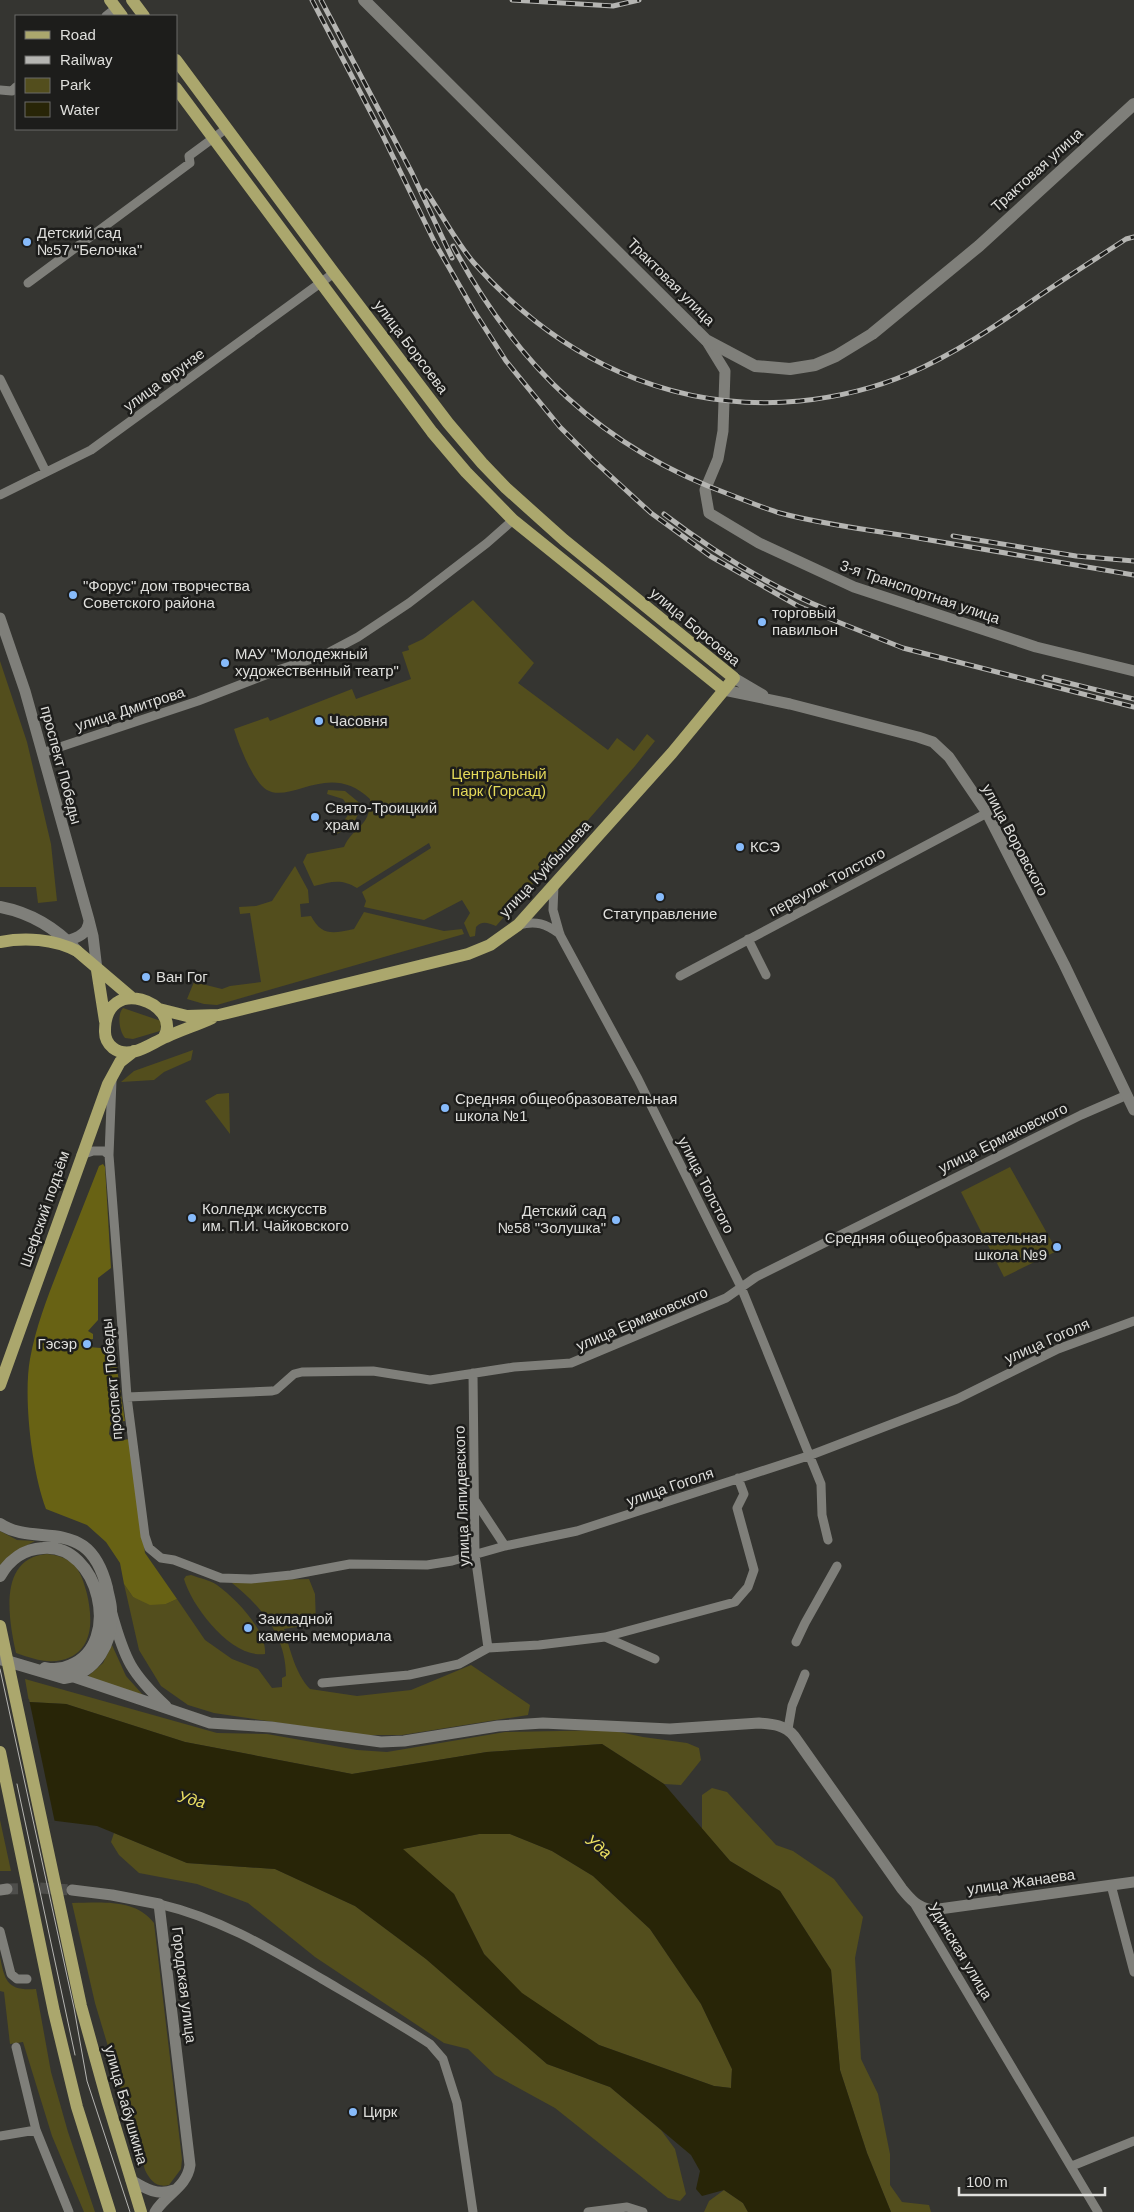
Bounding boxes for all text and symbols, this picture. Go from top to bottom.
legend [15,15,178,130]
text: Road [60,26,96,43]
text: Railway [60,51,113,68]
text: Park [60,76,91,93]
text: Water [60,101,99,118]
street label: Трактовая улица [988,124,1086,215]
place label: Детский сад №57 "Белочка" [37,224,142,258]
street label: Трактовая улица [624,234,719,329]
marker: Детский сад №57 "Белочка" [21,236,33,248]
street label: улица Борсоева [371,297,452,397]
street label: улица Фрунзе [120,345,207,415]
street label: 3-я Транспортная улица [838,556,1003,627]
place label: "Форус" дом творчества Советского района [83,577,250,611]
street label: улица Борсоева [647,584,744,670]
marker: "Форус" дом творчества Советского района [67,589,79,601]
place label: торговый павильон [772,604,838,638]
marker: торговый павильон [756,616,768,628]
place label: МАУ "Молодежный художественный театр" [235,645,399,679]
marker: МАУ "Молодежный художественный театр" [219,657,231,669]
street label: улица Дмитрова [73,683,187,734]
street label: проспект Победы [38,704,85,826]
place label: Часовня [329,712,388,729]
marker: Часовня [313,715,325,727]
park label: Центральный парк (Горсад) [451,765,547,799]
street label: улица Воровского [979,781,1052,899]
place label: Свято-Троицкий храм [325,799,437,833]
marker: Свято-Троицкий храм [309,811,321,823]
street label: улица Куйбышева [495,816,594,921]
place label: КСЭ [750,838,780,855]
marker: КСЭ [734,841,746,853]
street label: переулок Толстого [766,844,888,919]
marker: Статуправление [654,891,666,903]
place label: Статуправление [603,905,717,922]
place label: Ван Гог [156,968,208,985]
marker: Ван Гог [140,971,152,983]
place label: Средняя общеобразовательная школа №1 [455,1090,677,1124]
street label: улица Ермаковского [936,1099,1070,1176]
marker: Средняя общеобразовательная школа №1 [439,1102,451,1114]
street label: улица Толстого [675,1134,738,1236]
street label: Шефский подъём [17,1148,72,1269]
place label: Колледж искусств им. П.И. Чайковского [202,1200,349,1234]
place label: Детский сад №58 "Золушка" [498,1202,606,1236]
marker: Колледж искусств им. П.И. Чайковского [186,1212,198,1224]
marker: Детский сад №58 "Золушка" [610,1214,622,1226]
place label: Средняя общеобразовательная школа №9 [825,1229,1047,1263]
marker: Средняя общеобразовательная школа №9 [1051,1241,1063,1253]
street label: улица Ермаковского [573,1283,710,1354]
street label: улица Гоголя [1002,1314,1092,1367]
street label: проспект Победы [98,1318,125,1440]
place label: Гэсэр [38,1335,77,1352]
marker: Гэсэр [81,1338,93,1350]
street label: улица Ляпидевского [451,1425,472,1567]
street label: улица Гоголя [624,1464,716,1509]
place label: Закладной камень мемориала [258,1610,392,1644]
marker: Закладной камень мемориала [242,1622,254,1634]
water label: Уда [175,1787,208,1811]
water label: Уда [582,1830,615,1862]
street label: улица Жанаева [966,1865,1077,1897]
street label: Удинская улица [925,1899,996,2003]
street label: Городская улица [169,1926,200,2045]
street label: улица Бабушкина [101,2043,152,2167]
place label: Цирк [363,2103,398,2120]
marker: Цирк [347,2106,359,2118]
scale bar [959,2164,1105,2196]
text: 100 m [966,2173,1008,2190]

